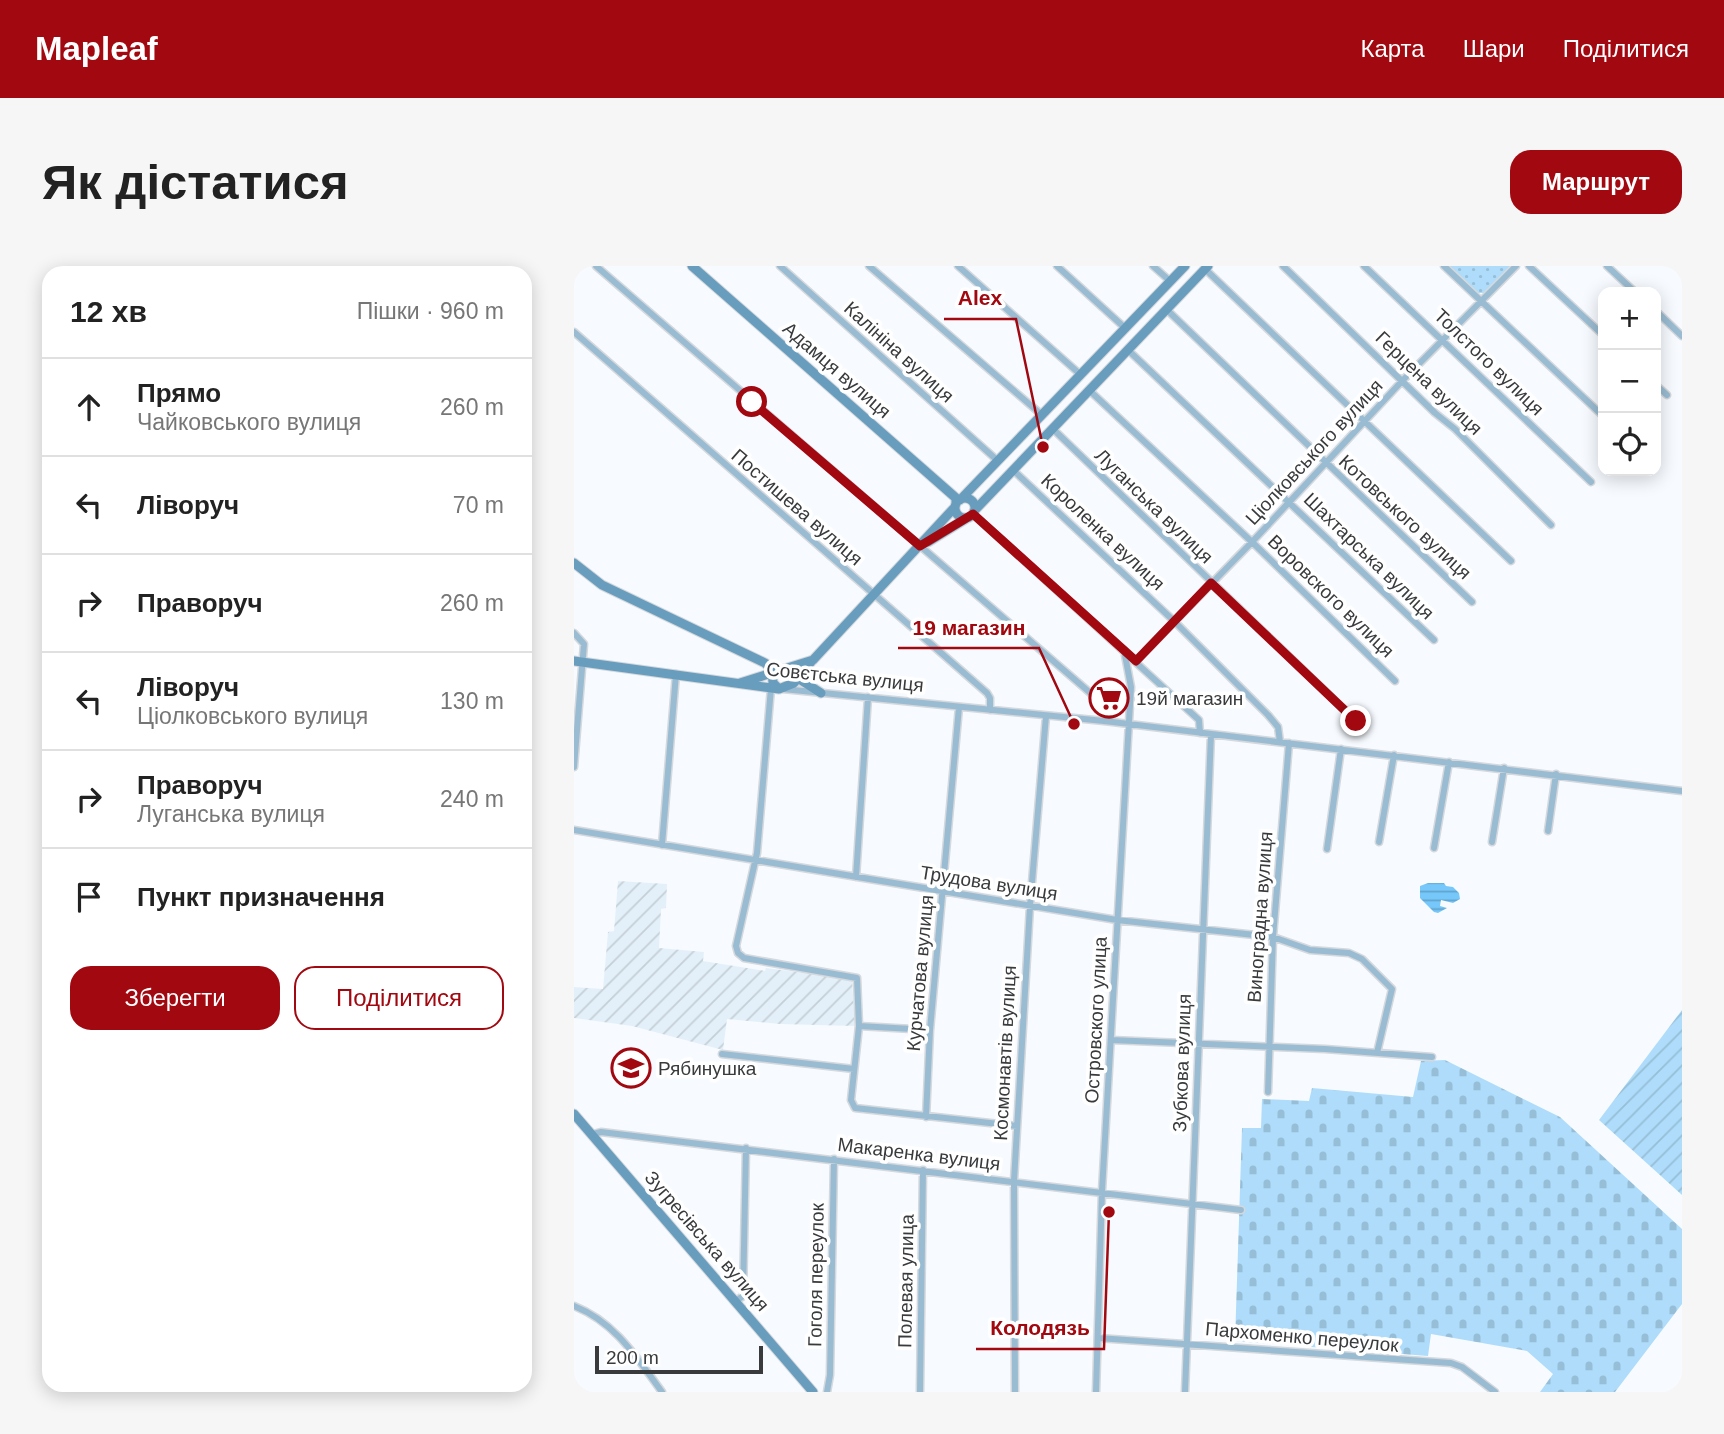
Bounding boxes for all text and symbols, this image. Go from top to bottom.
text: Mapleaf [35,30,158,67]
text: Карта [1360,35,1425,62]
text: Шари [1463,35,1525,62]
text: Поділитися [1563,35,1689,62]
button: Маршрут [1510,150,1682,214]
text: Як дістатися [42,155,349,209]
callout: Alex [944,277,1016,319]
text: Alex [958,286,1002,309]
map controls [1598,287,1661,476]
button: + [1598,287,1661,350]
text: 12 хв [70,295,147,328]
street label: Калініна вулиця [840,297,958,407]
text: Пішки · 960 m [357,298,504,324]
street label: Толстого вулиця [1430,304,1548,420]
street label: Адамця вулиця [779,318,895,422]
street label: Герцена вулиця [1372,327,1486,439]
button: − [1598,350,1661,413]
street label: Ціолковського вулиця [1241,375,1387,529]
text: Прямо [137,378,221,408]
route start [736,386,767,417]
icon: ahead [70,388,108,426]
text: 260 m [440,394,504,420]
text: Чайковського вулиця [137,409,361,435]
button: locate [1598,413,1661,476]
street label: Луганська вулиця [1091,444,1217,568]
street label: Постишева вулиця [727,445,867,569]
street label: Котовського вулиця [1335,450,1475,584]
street label: Короленка вулиця [1037,470,1169,594]
icon: left [70,486,108,524]
street label: Шахтарська вулиця [1300,489,1438,623]
text: Ліворуч [137,490,239,520]
text: 70 m [453,492,504,518]
street label: Воровского вулиця [1264,530,1398,662]
icon: right [70,584,108,622]
text: Праворуч [137,588,263,618]
text: 260 m [440,590,504,616]
callout: 19 магазин [898,606,1039,648]
text: 19 магазин [913,616,1025,639]
street label: Совєтська вулиця [765,658,925,696]
text: Ліворуч [137,672,239,702]
supermarket icon: 19й магазин [1088,677,1130,719]
icon: left [70,682,108,720]
text: 130 m [440,688,504,714]
place label: 19й магазин [1136,688,1243,709]
text: Ціолковського вулиця [137,703,368,729]
route end [1340,705,1371,736]
text: Праворуч [137,770,263,800]
icon: right [70,780,108,818]
text: 240 m [440,786,504,812]
text: Луганська вулиця [137,801,325,827]
street label: Виноградна вулиця [1244,831,1276,1003]
street label: Трудова вулиця [919,862,1059,904]
icon: arrive [70,878,108,916]
text: Пункт призначення [137,882,385,912]
street label: Курчатова вулиця [903,894,937,1052]
street label: Островского улица [1081,936,1111,1104]
street label: Космонавтів вулиця [990,965,1020,1141]
button: Зберегти [70,966,280,1030]
button: Поділитися [294,966,504,1030]
street label: Зубкова вулиця [1169,993,1195,1133]
school or university icon: Рябинушка [610,1047,652,1089]
place label: Рябинушка [658,1058,757,1079]
street label: Макаренка вулиця [836,1134,1002,1174]
street label: Зугресівська вулиця [641,1167,773,1315]
street label: Гоголя переулок [804,1202,828,1347]
street label: Полевая улица [894,1214,918,1348]
callout: Колодязь [976,1307,1104,1349]
text: Колодязь [990,1316,1090,1339]
street label: Пархоменко переулок [1204,1318,1400,1356]
scale bar [595,1343,763,1375]
text: 200 m [606,1347,659,1368]

